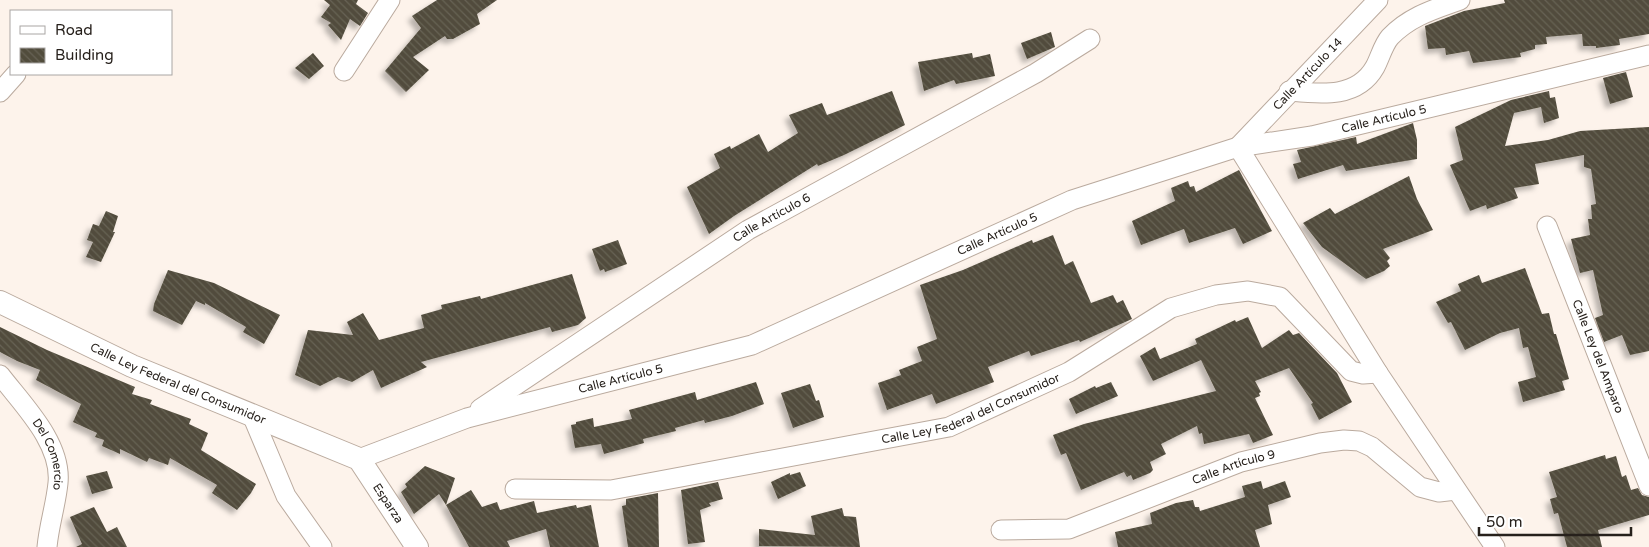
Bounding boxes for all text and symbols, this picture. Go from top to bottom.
legend [10,10,172,75]
text: Road [55,21,93,39]
street label: Calle Artículo 14 [1270,35,1346,113]
text: Building [55,46,114,64]
street label: Calle Artículo 5 [1340,102,1428,136]
street label: Calle Artículo 6 [730,190,813,245]
street label: Calle Artículo 5 [955,210,1040,258]
street label: Calle Ley del Amparo [1570,298,1627,415]
street label: Calle Ley Federal del Consumidor [88,340,268,427]
street label: Calle Artículo 5 [577,361,664,396]
street label: Calle Ley Federal del Consumidor [880,370,1062,446]
street label: Del Comercio [30,416,65,491]
street label: Calle Artículo 9 [1190,447,1276,487]
street label: Esparza [370,481,406,526]
scale bar [1479,504,1632,536]
text: 50 m [1486,513,1523,531]

